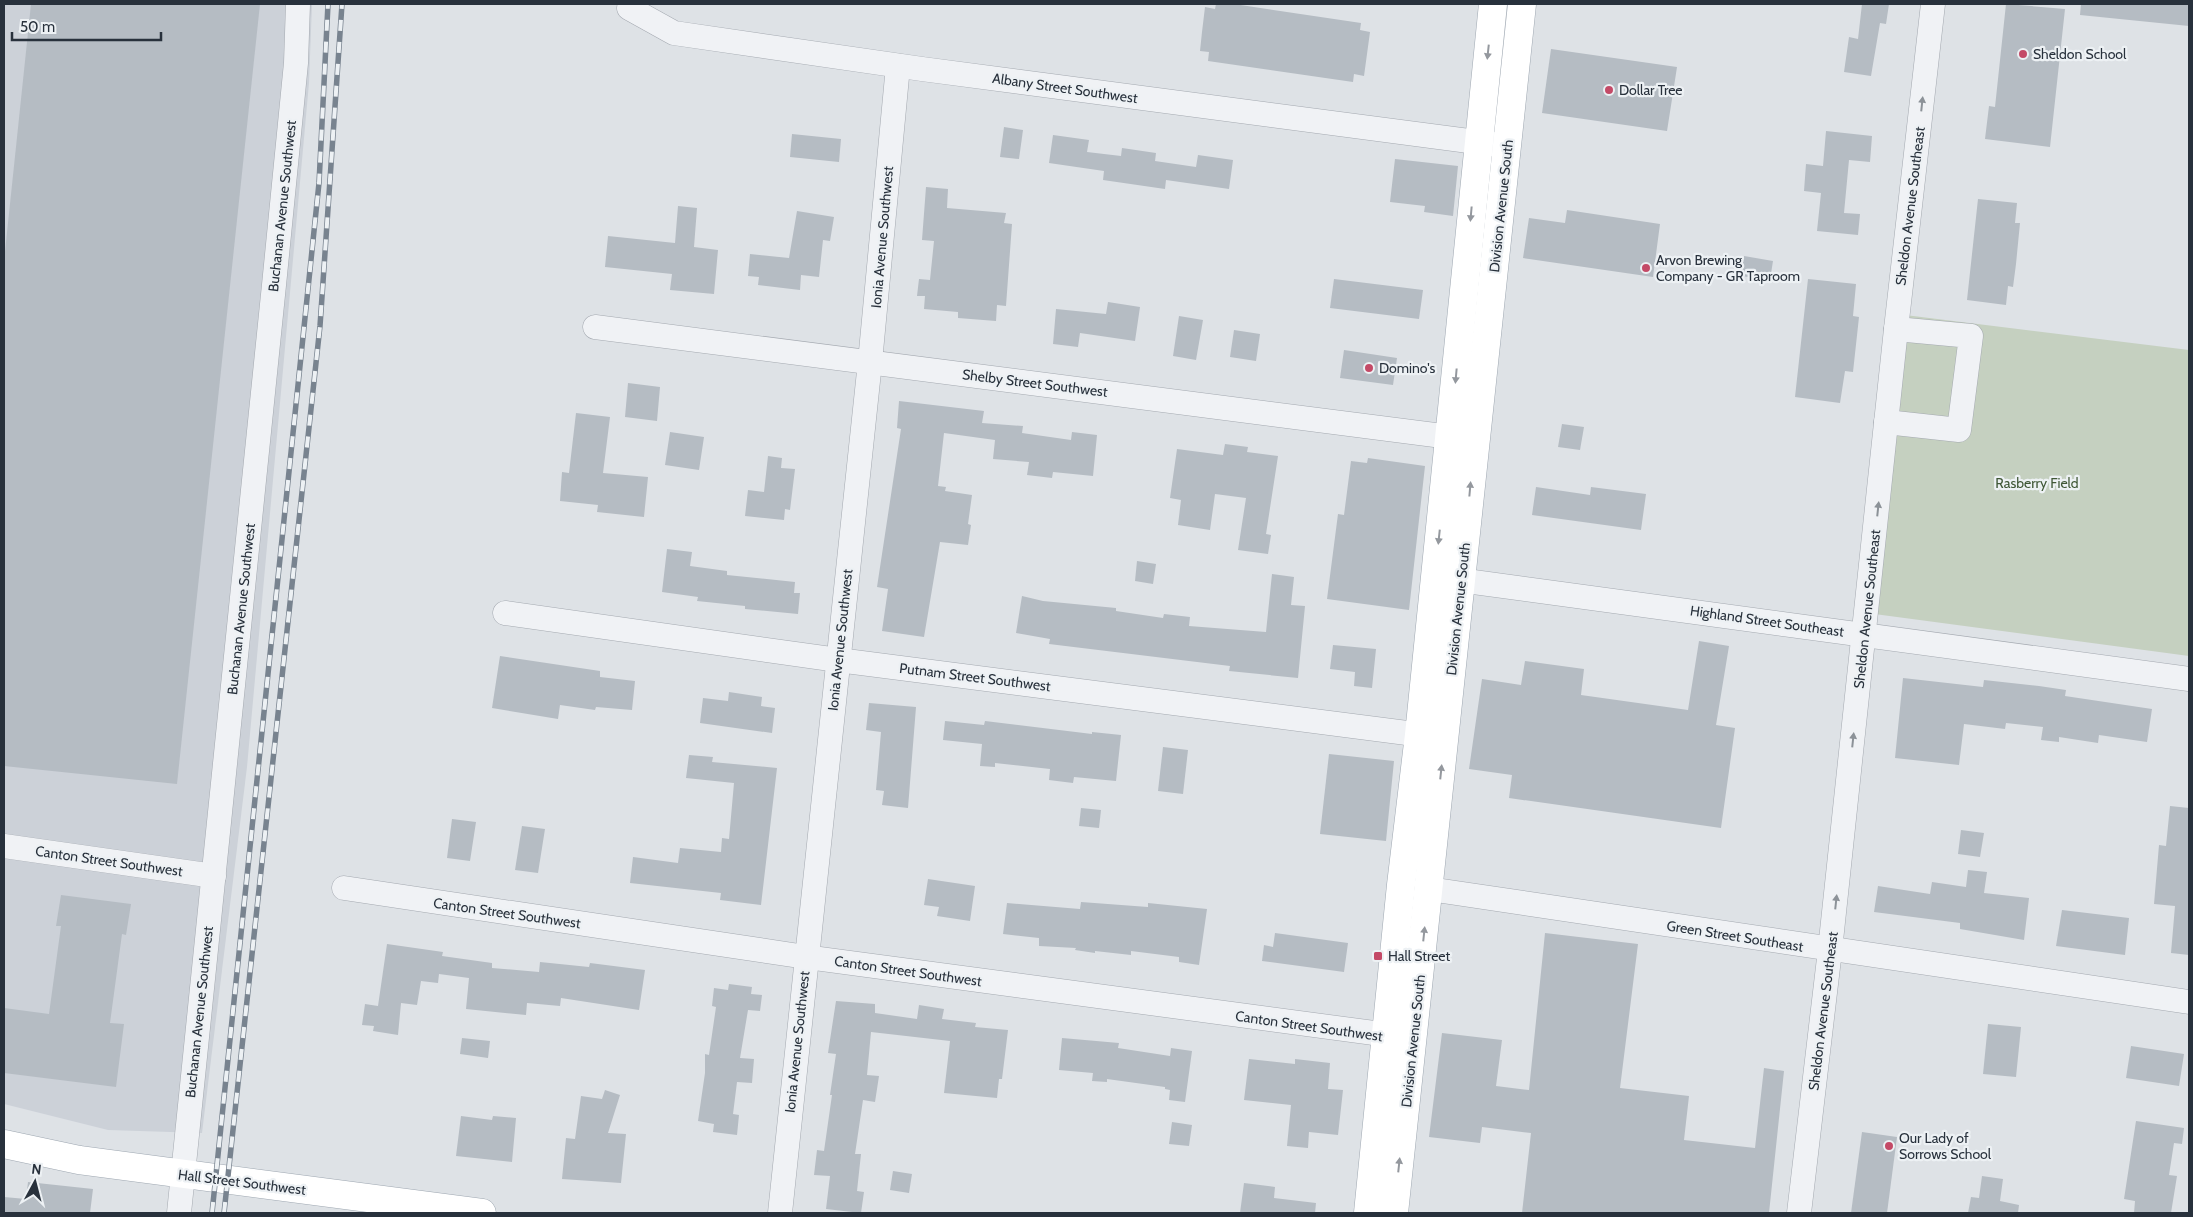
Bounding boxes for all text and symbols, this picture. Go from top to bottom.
scale bar [12,10,161,42]
text: 50 m [20,18,55,36]
one-way arrow [1484,45,1492,61]
place label: Sheldon School [2033,45,2127,63]
marker: Sheldon School [2017,48,2029,60]
street label: Albany Street Southwest [991,69,1139,107]
place label: Dollar Tree [1619,81,1683,99]
marker: Dollar Tree [1603,84,1615,96]
one-way arrow [1918,95,1926,111]
street label: Buchanan Avenue Southwest [264,119,300,293]
street label: Sheldon Avenue Southeast [1891,125,1929,287]
street label: Division Avenue South [1485,139,1517,273]
street label: Ionia Avenue Southwest [867,165,897,309]
one-way arrow [1467,206,1475,222]
place label: Arvon Brewing Company - GR Taproom [1656,251,1800,285]
marker: Arvon Brewing Company - GR Taproom [1640,262,1652,274]
place label: Domino's [1379,359,1436,377]
marker: Domino's [1363,362,1375,374]
street label: Shelby Street Southwest [961,365,1109,401]
one-way arrow [1452,368,1460,384]
park label: Rasberry Field [1995,474,2079,492]
one-way arrow [1467,480,1475,496]
one-way arrow [1874,500,1882,516]
street label: Buchanan Avenue Southwest [223,522,259,696]
street label: Sheldon Avenue Southeast [1850,528,1884,690]
one-way arrow [1435,530,1443,546]
street label: Division Avenue South [1442,542,1474,676]
street label: Ionia Avenue Southwest [824,568,856,712]
street label: Highland Street Southeast [1689,601,1845,641]
street label: Putnam Street Southwest [898,659,1052,695]
one-way arrow [1849,732,1857,748]
one-way arrow [1437,764,1445,780]
street label: Canton Street Southwest [34,842,184,880]
one-way arrow [1832,893,1840,909]
street label: Canton Street Southwest [432,894,582,932]
street label: Green Street Southeast [1665,916,1805,956]
street label: Buchanan Avenue Southwest [181,925,217,1099]
one-way arrow [1420,925,1428,941]
street label: Sheldon Avenue Southeast [1804,930,1842,1092]
place label: Hall Street [1388,947,1450,965]
marker: Hall Street [1372,950,1384,962]
street label: Canton Street Southwest [833,952,983,990]
street label: Ionia Avenue Southwest [781,970,813,1114]
street label: Division Avenue South [1397,974,1429,1108]
street label: Canton Street Southwest [1234,1007,1384,1045]
place label: Our Lady of Sorrows School [1899,1129,1992,1163]
marker: Our Lady of Sorrows School [1883,1140,1895,1152]
one-way arrow [1395,1156,1403,1172]
north arrow [10,1157,60,1207]
text: N [31,1160,43,1179]
street label: Hall Street Southwest [177,1165,307,1199]

